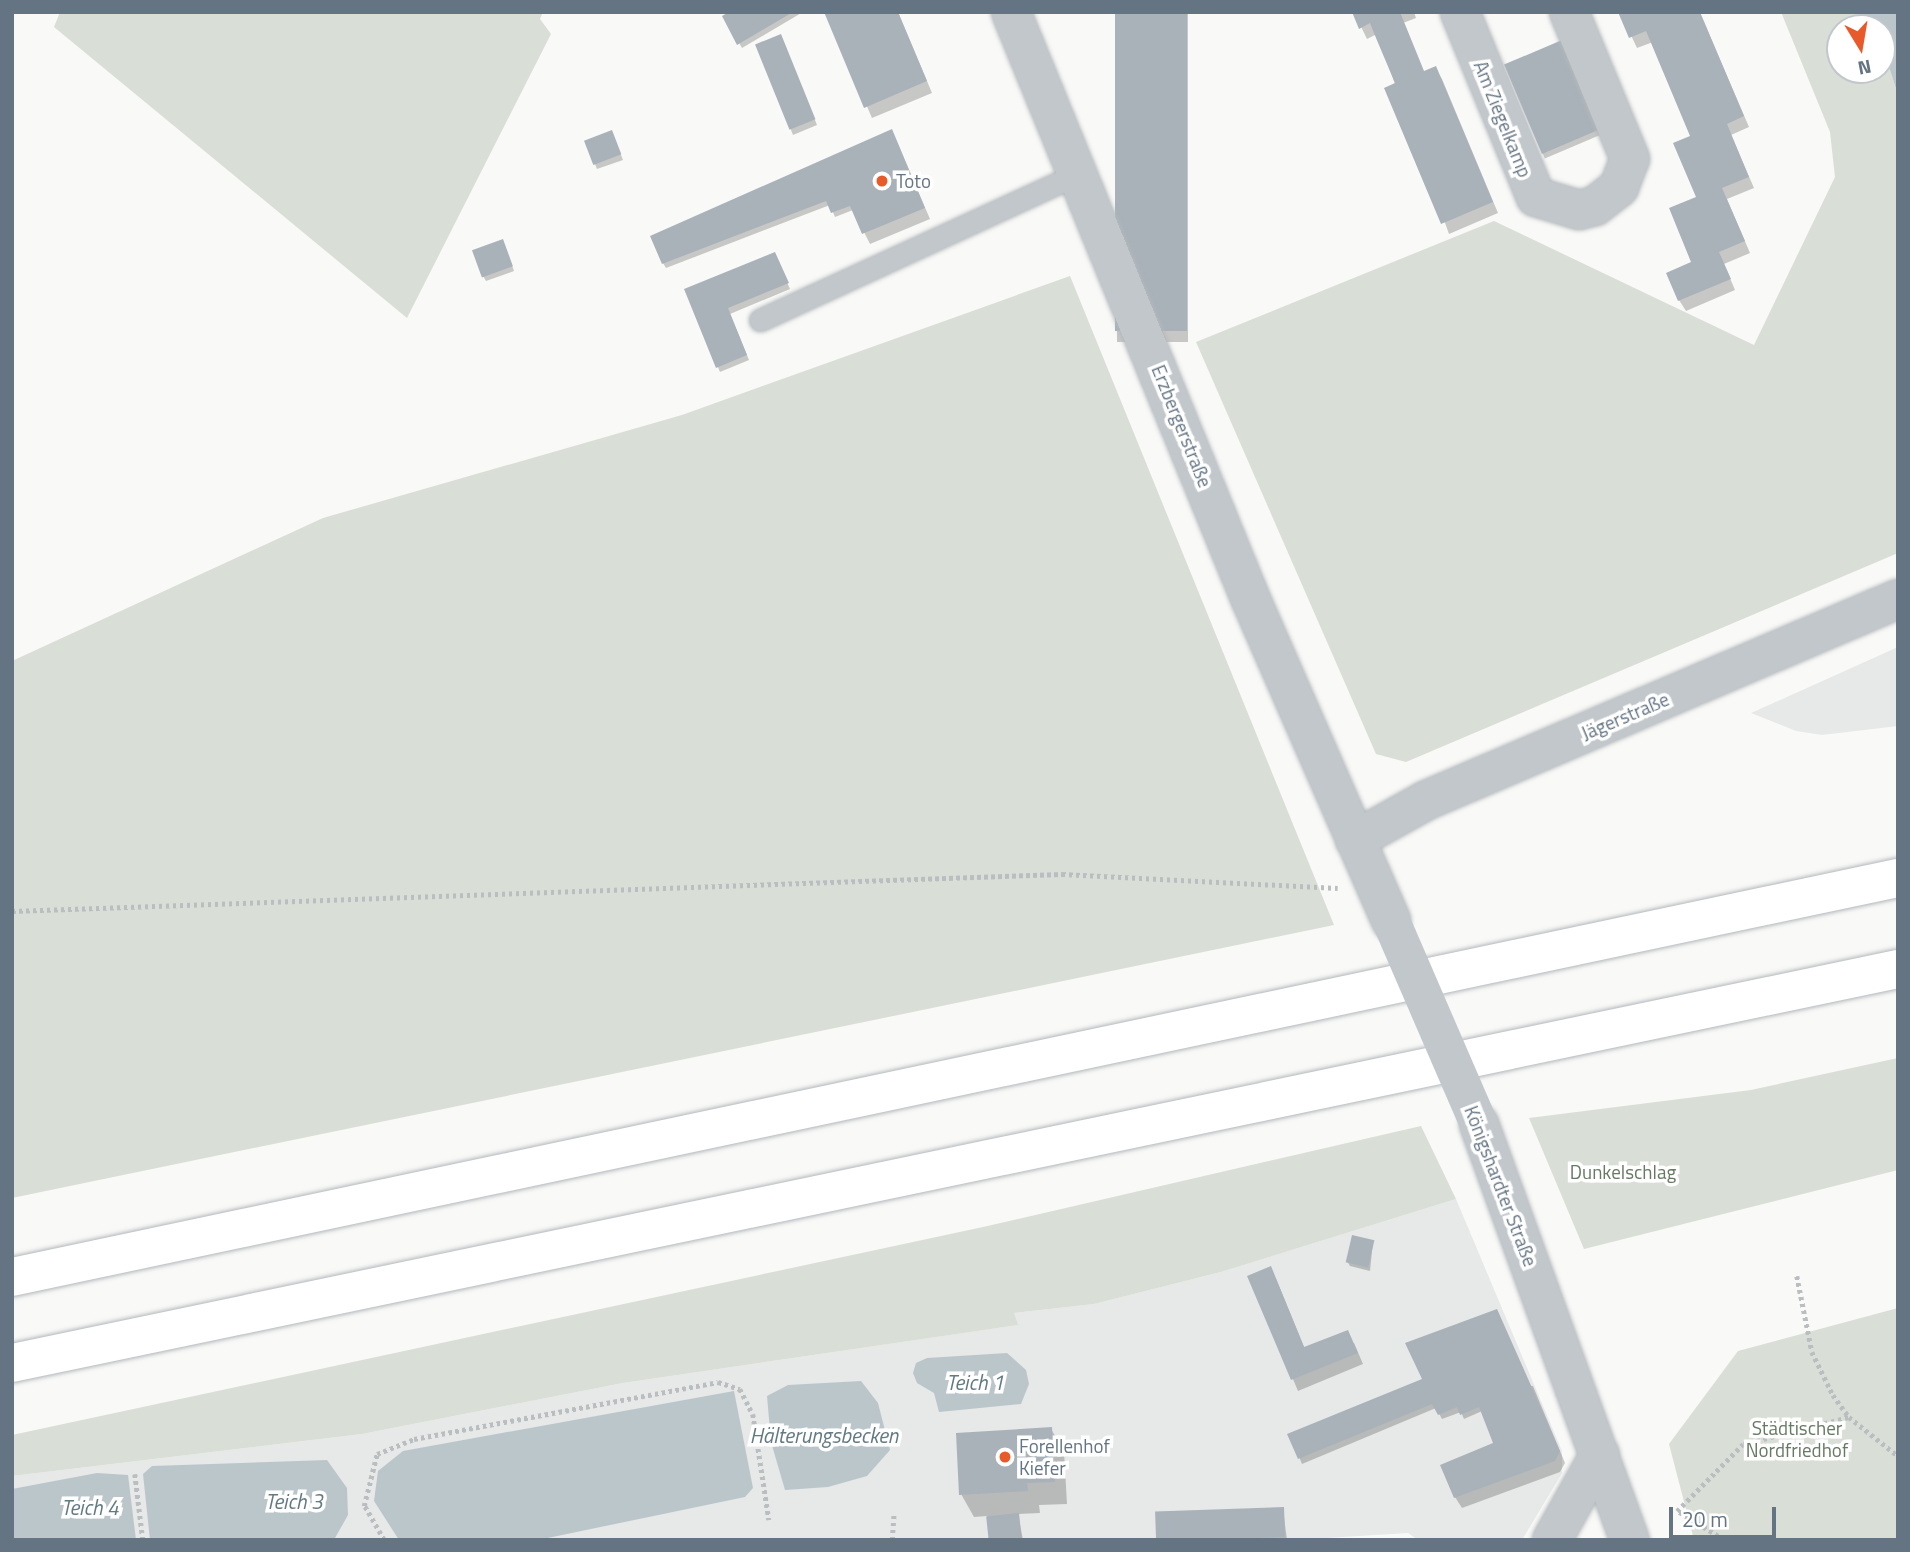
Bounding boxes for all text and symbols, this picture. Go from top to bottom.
north arrow [1826,14,1896,84]
text: N [1855,53,1874,84]
street label: Am Ziegelkamp [1469,57,1537,181]
place label: Toto [896,170,931,192]
marker: Toto [874,173,890,189]
street label: Erzbergerstraße [1147,362,1217,490]
street label: Jägerstraße [1578,687,1672,745]
street label: Königshardter Straße [1460,1103,1542,1269]
park label: Dunkelschlag [1570,1161,1676,1183]
water label: Teich 1 [946,1369,1004,1395]
park label: Städtischer Nordfriedhof [1746,1417,1848,1461]
water label: Hälterungsbecken [750,1422,898,1448]
place label: Forellenhof Kiefer [1019,1435,1110,1479]
marker: Forellenhof Kiefer [997,1449,1013,1465]
water label: Teich 3 [265,1488,323,1514]
scale bar [1672,1492,1779,1536]
water label: Teich 4 [61,1494,119,1520]
text: 20 m [1682,1503,1728,1535]

